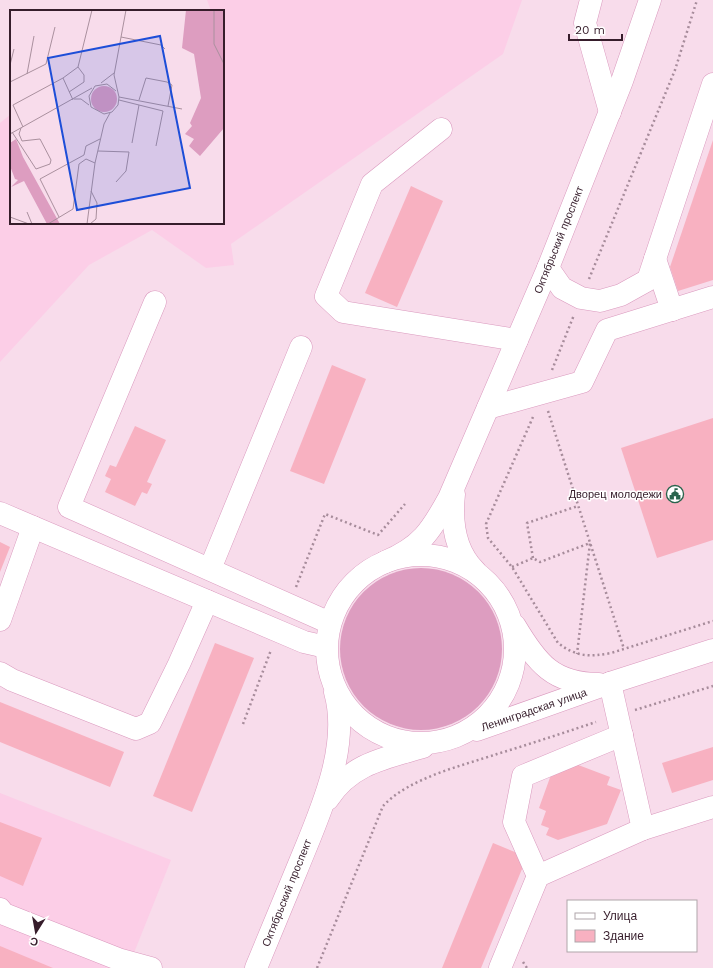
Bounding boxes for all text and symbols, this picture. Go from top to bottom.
inset map [10,10,224,224]
scale bar [569,16,622,42]
text: 20 m [575,23,605,37]
street label: Октябрьский проспект [531,184,587,296]
public building icon: Дворец молодежи [665,484,685,504]
place label: Дворец молодежи [569,488,662,501]
street label: Ленинградская улица [479,686,589,734]
street label: Октябрьский проспект [259,837,315,949]
legend [567,900,697,952]
text: Улица [603,909,637,923]
north arrow [16,912,56,952]
text: Здание [603,929,644,943]
text: С [29,934,39,948]

